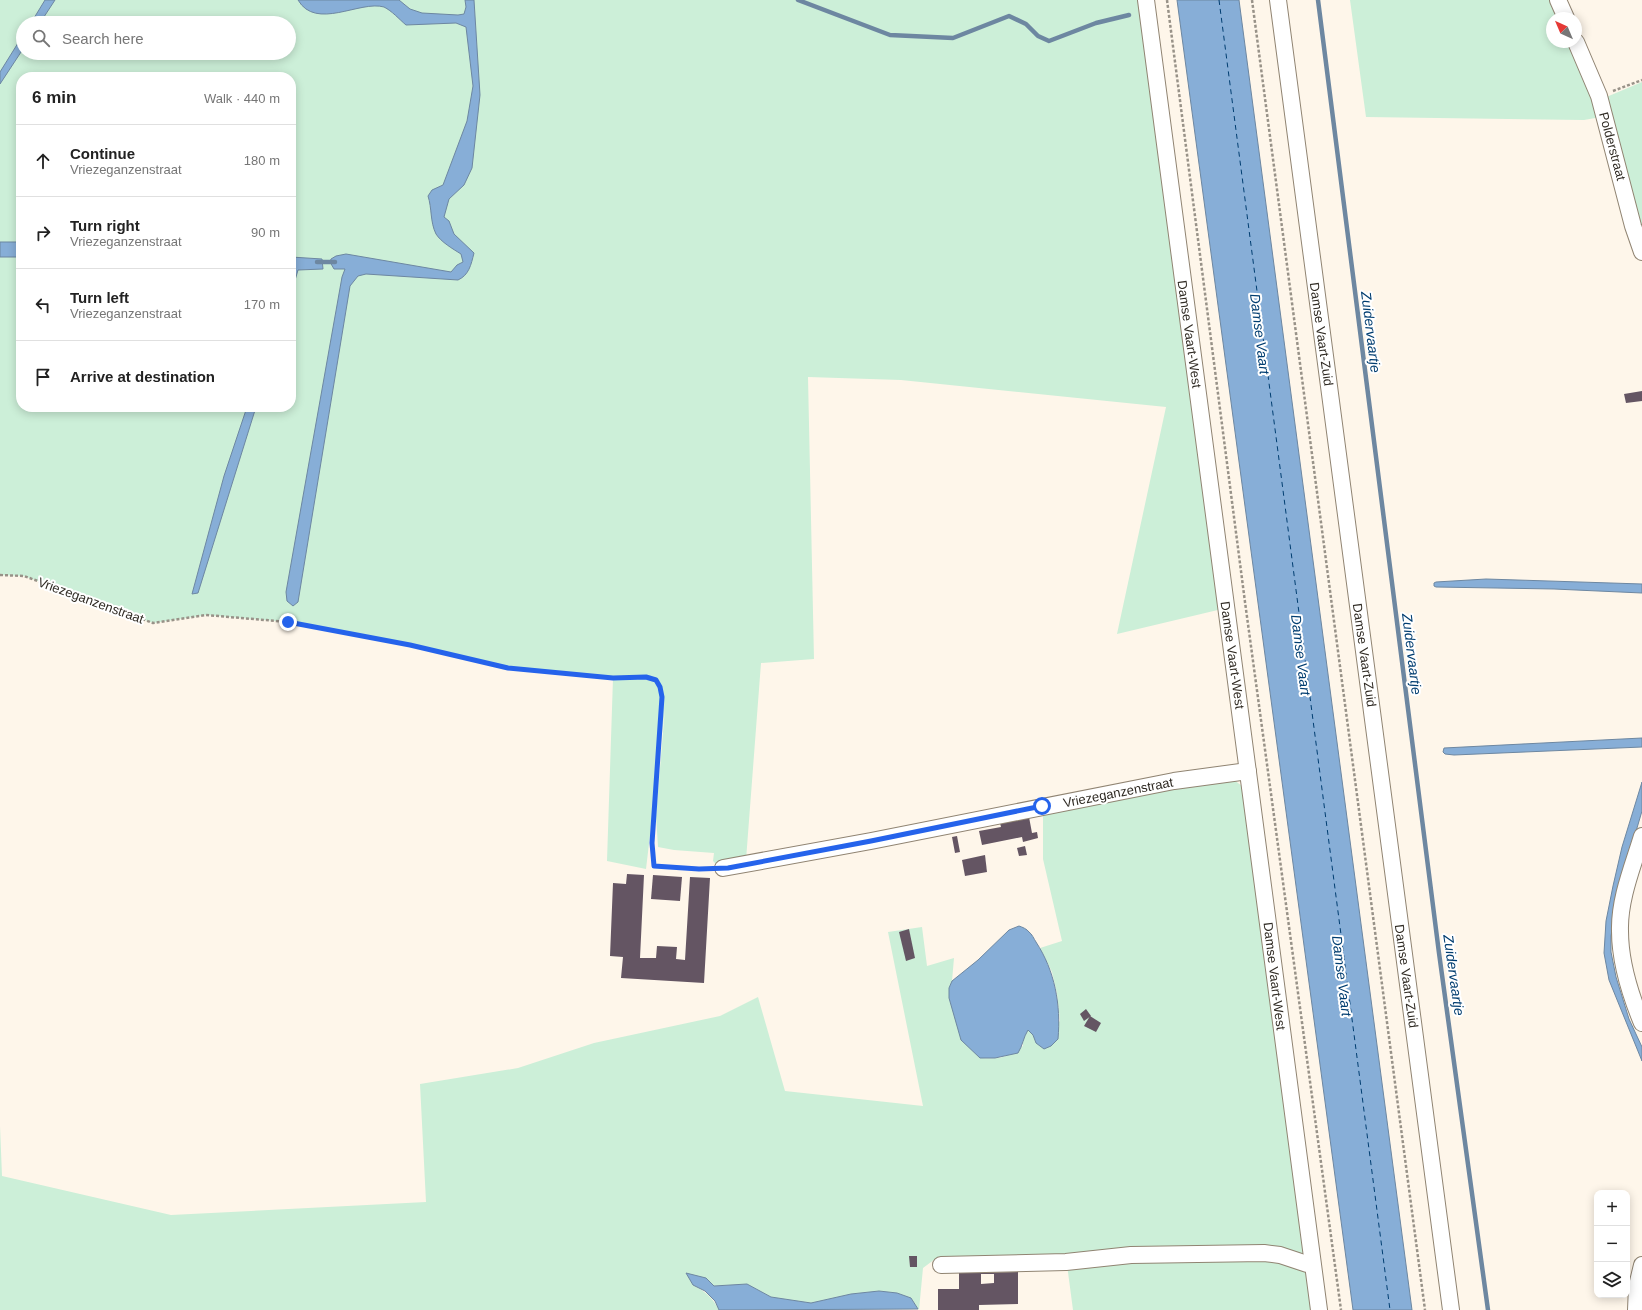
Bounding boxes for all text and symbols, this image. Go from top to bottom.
north arrow [1546,12,1582,48]
search box [16,16,296,60]
icon: search [30,27,52,49]
text: Search here [62,30,144,47]
text: 6 min [32,88,76,107]
text: Walk · 440 m [204,91,280,106]
street label: Polderstraat [1596,110,1629,182]
text: Continue [70,145,135,162]
icon: ahead [32,150,54,172]
text: 180 m [244,153,280,168]
text: Vriezeganzenstraat [70,162,182,177]
text: Turn right [70,217,140,234]
icon: right [32,222,54,244]
text: 90 m [251,225,280,240]
text: Vriezeganzenstraat [70,234,182,249]
street label: Damse Vaart-West [1175,279,1205,389]
street label: Damse Vaart-Zuid [1307,281,1336,387]
text: Turn left [70,289,129,306]
water label: Zuidervaartje [1358,289,1384,374]
water label: Damse Vaart [1247,293,1273,376]
icon: left [32,294,54,316]
text: 170 m [244,297,280,312]
text: Vriezeganzenstraat [70,306,182,321]
icon: arrive [32,366,54,388]
text: Arrive at destination [70,368,215,385]
street label: Vriezeganzenstraat [36,574,146,627]
street label: Damse Vaart-West [1218,600,1248,710]
street label: Damse Vaart-Zuid [1350,602,1379,708]
water label: Zuidervaartje [1399,611,1425,696]
route end [279,613,297,631]
water label: Damse Vaart [1288,614,1314,697]
street label: Vriezeganzenstraat [1062,774,1175,810]
route start [1033,797,1051,815]
street label: Damse Vaart-West [1260,921,1289,1031]
street label: Damse Vaart-Zuid [1392,923,1421,1029]
water label: Zuidervaartje [1440,932,1468,1017]
water label: Damse Vaart [1329,935,1355,1018]
map controls [1594,1190,1630,1298]
button: + [1594,1190,1630,1226]
button: − [1594,1226,1630,1262]
button: layers [1594,1262,1630,1298]

